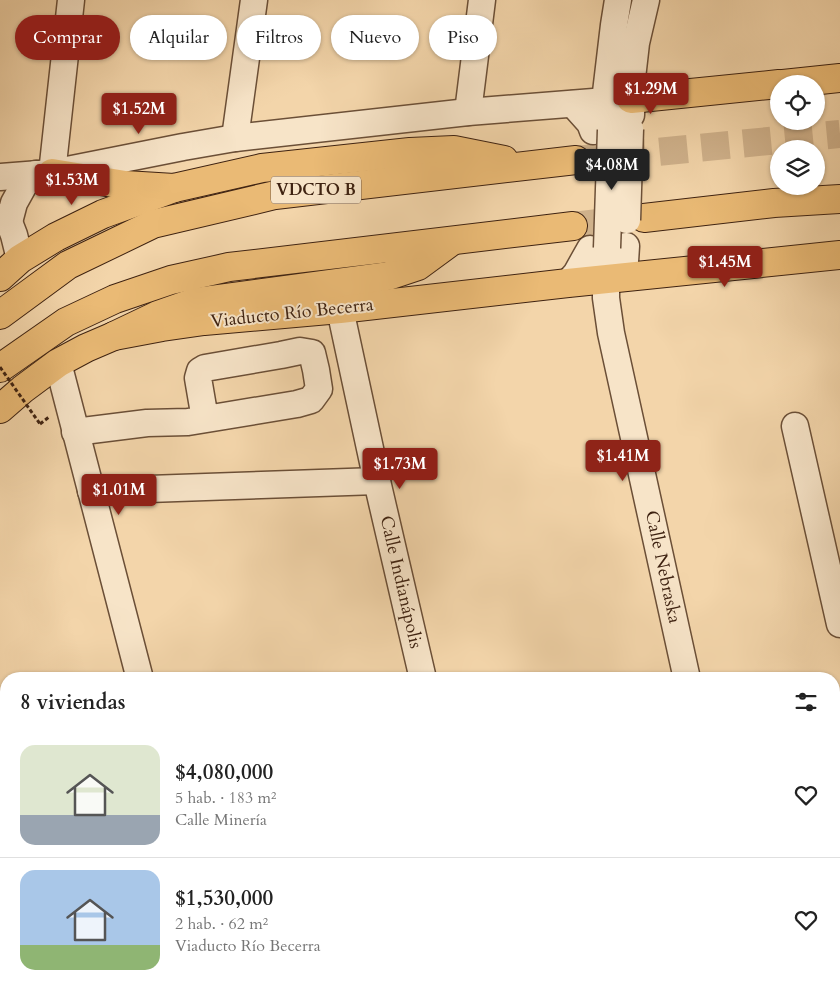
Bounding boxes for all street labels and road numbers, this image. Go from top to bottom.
road number: VDCTO B [271,176,361,204]
street label: Viaducto Río Becerra [209,292,375,334]
street label: Calle Nebraska [639,508,687,626]
street label: Calle Indianápolis [374,513,428,651]

